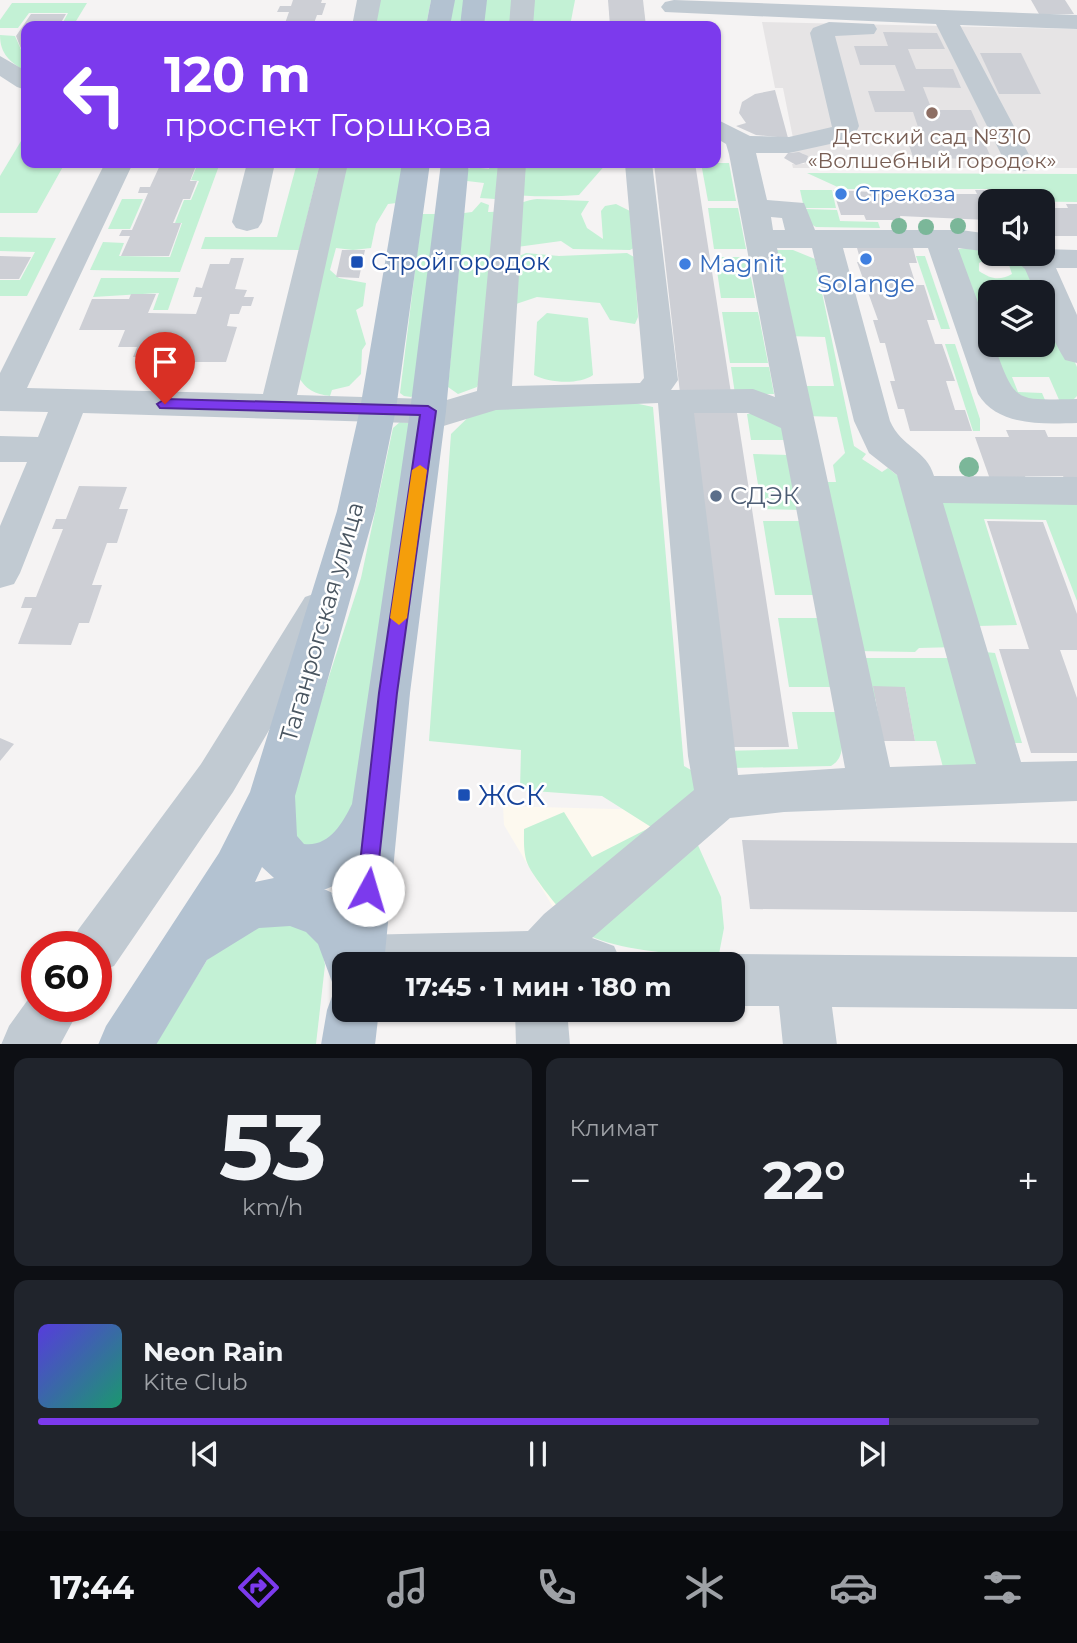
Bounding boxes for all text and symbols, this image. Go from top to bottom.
text: 120 m [164,45,311,104]
icon: left [49,49,140,140]
text: проспект Горшкова [164,105,492,144]
marker: Детский сад №310 «Волшебный городок» [924,105,940,121]
place label: Детский сад №310 «Волшебный городок» [807,124,1057,173]
place label: Стрекоза [855,181,956,206]
marker: Стрекоза [833,186,849,202]
map controls [978,189,1055,357]
button: sound [978,189,1055,266]
place label: Стройгородок [371,247,550,276]
place label: Magnit [699,249,785,278]
marker: Solange [858,251,874,267]
marker: Стройгородок [349,254,365,270]
marker: Magnit [677,256,693,272]
place label: Solange [817,269,915,298]
button: layers [978,280,1055,357]
pin [135,332,195,404]
icon: arrive [146,343,184,381]
place label: СДЭК [730,481,800,510]
marker: СДЭК [708,488,724,504]
street label: Таганрогская улица [273,498,370,745]
place label: ЖСК [478,778,546,812]
marker: ЖСК [456,787,472,803]
position arrow [331,853,405,927]
speed limit sign: 60 [21,931,112,1022]
text: 17:45 · 1 мин · 180 m [405,971,672,1003]
text: 53 [219,1092,327,1203]
text: Климат [570,1114,658,1142]
text: 22° [763,1149,846,1212]
text: − [570,1157,591,1204]
text: + [1017,1157,1039,1204]
text: km/h [242,1193,303,1221]
text: Neon Rain [143,1336,284,1368]
text: Kite Club [143,1368,248,1396]
icon: previous [186,1435,224,1473]
icon: pause [519,1435,557,1473]
icon: next [853,1435,891,1473]
icon: directions [234,1563,283,1612]
icon: music [383,1563,432,1612]
icon: phone [532,1563,581,1612]
icon: climate [680,1563,729,1612]
icon: car [829,1563,878,1612]
icon: filters [978,1563,1027,1612]
text: 17:44 [50,1568,134,1607]

